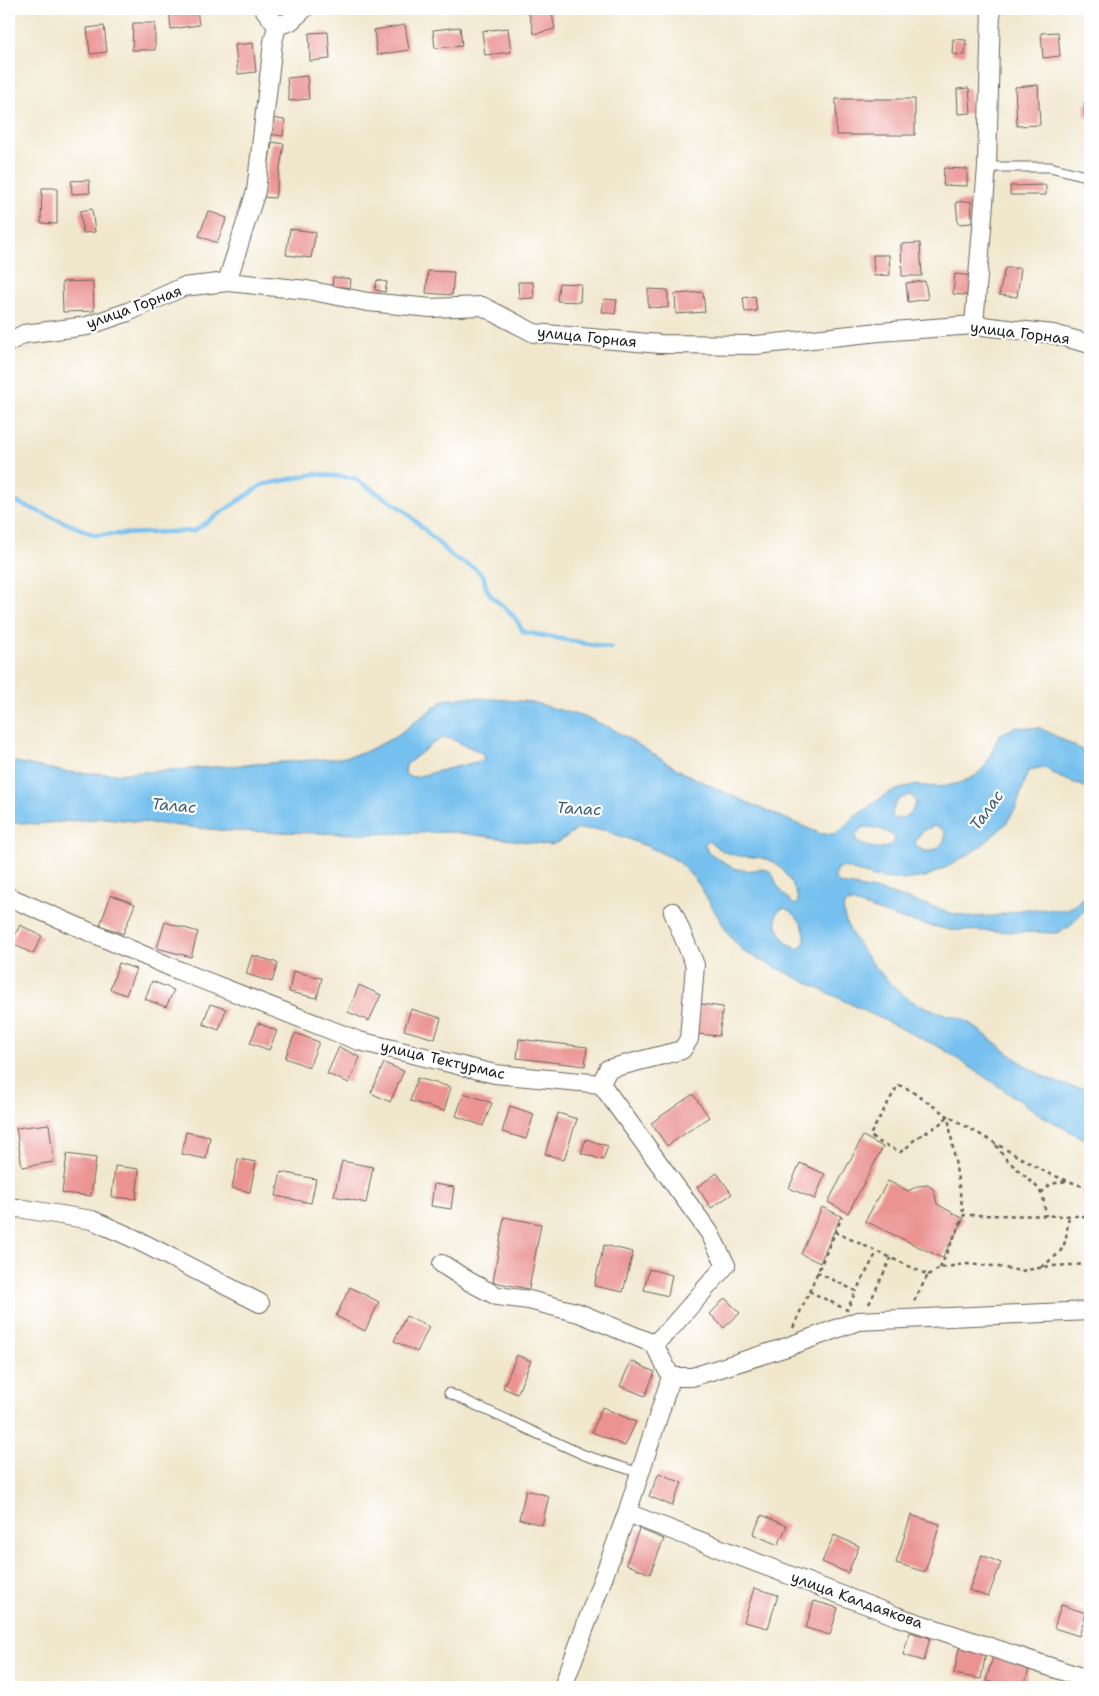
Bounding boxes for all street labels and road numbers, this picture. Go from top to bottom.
street label: улица Горная [84,280,184,334]
street label: улица Горная [969,317,1071,349]
street label: улица Горная [536,322,638,352]
street label: улица Тектурмас [379,1036,507,1084]
street label: улица Калдаякова [788,1567,926,1633]

